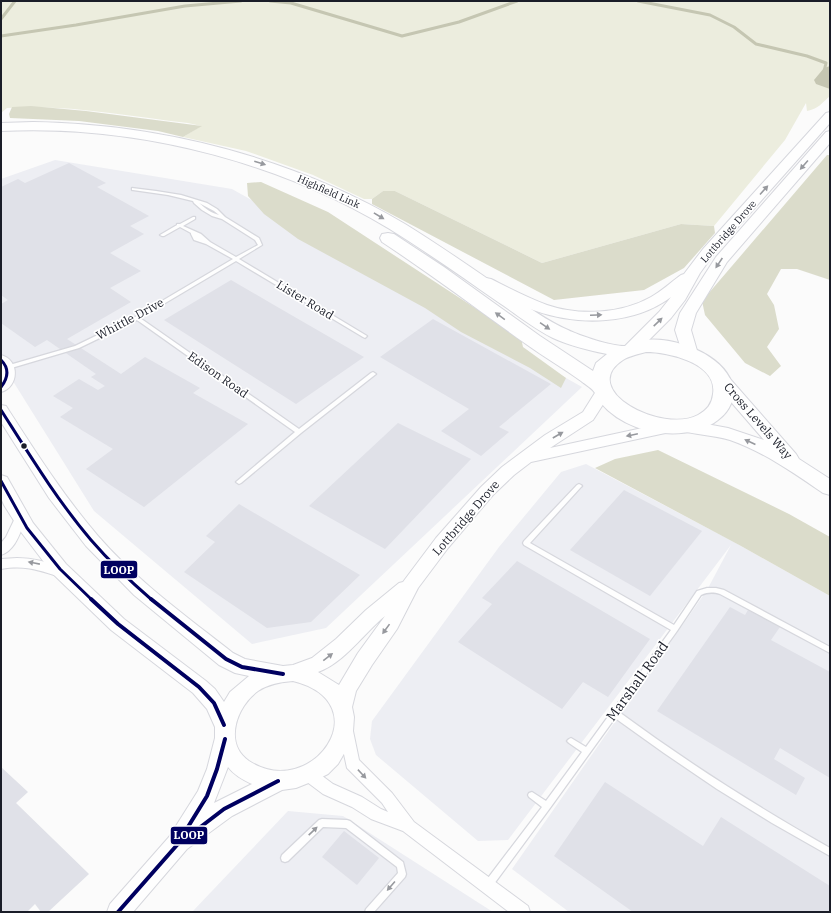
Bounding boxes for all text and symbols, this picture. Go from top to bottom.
one-way arrow [800,159,809,170]
one-way arrow [254,160,266,166]
street label: Highfield Link [295,172,362,211]
one-way arrow [759,185,768,195]
street label: Lottbridge Drove [698,197,759,265]
one-way arrow [373,212,385,219]
one-way arrow [715,258,723,268]
street label: Lister Road [274,277,337,323]
street label: Whittle Drive [93,294,166,343]
one-way arrow [494,312,505,320]
one-way arrow [590,312,603,318]
one-way arrow [653,317,663,327]
one-way arrow [540,322,551,330]
street label: Edison Road [185,348,251,401]
street label: Cross Levels Way [721,379,796,462]
one-way arrow [552,432,564,439]
one-way arrow [626,433,638,439]
one-way arrow [744,439,756,445]
unlabelled marker [19,441,29,451]
street label: Lottbridge Drove [429,477,502,558]
one-way arrow [27,560,40,566]
line badge: LOOP [100,560,138,579]
text: LOOP [104,563,135,577]
one-way arrow [382,624,390,635]
street label: Marshall Road [602,637,672,724]
one-way arrow [323,653,334,661]
one-way arrow [358,769,367,780]
line badge: LOOP [170,826,208,845]
one-way arrow [308,826,318,836]
text: LOOP [174,828,205,842]
one-way arrow [387,881,396,892]

